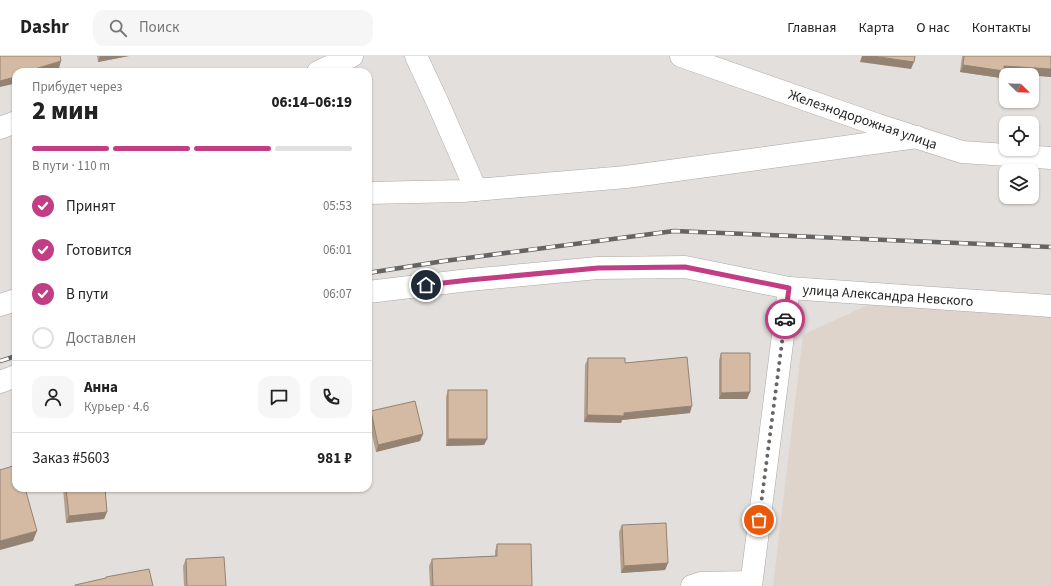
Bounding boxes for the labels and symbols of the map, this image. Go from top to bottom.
north arrow [999,68,1039,108]
street label: Железнодорожная улица [785,85,940,155]
pin [409,268,443,302]
street label: улица Александра Невского [802,280,974,312]
courier [765,299,805,339]
pin [742,503,776,537]

